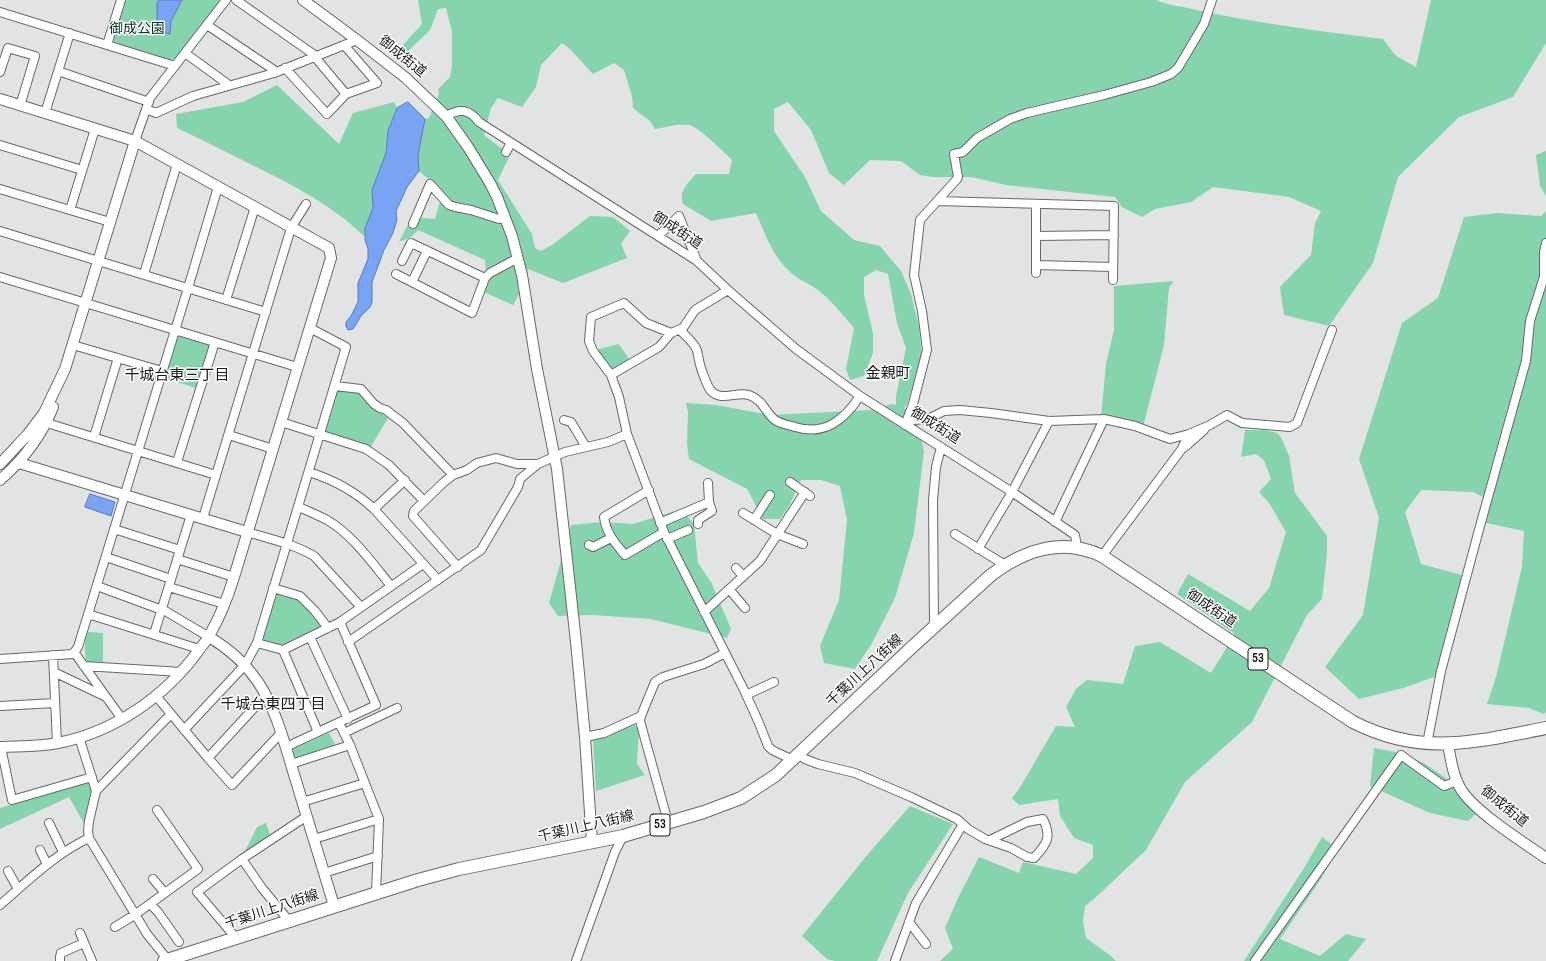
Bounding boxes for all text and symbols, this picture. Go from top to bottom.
park label: 御成公園 [109,21,165,37]
street label: 御成街道 [375,33,429,81]
street label: 御成街道 [649,209,705,253]
district label: 金親町 [866,365,910,383]
district label: 千城台東三丁目 [125,367,229,385]
street label: 御成街道 [907,404,963,448]
street label: 御成街道 [1183,586,1239,632]
street label: 千葉川上八街線 [823,631,907,711]
road number: 53 [1248,648,1268,670]
district label: 千城台東四丁目 [221,696,325,714]
street label: 御成街道 [1477,783,1531,831]
street label: 千葉川上八街線 [536,808,636,846]
road number: 53 [650,814,670,836]
street label: 千葉川上八街線 [223,887,321,933]

